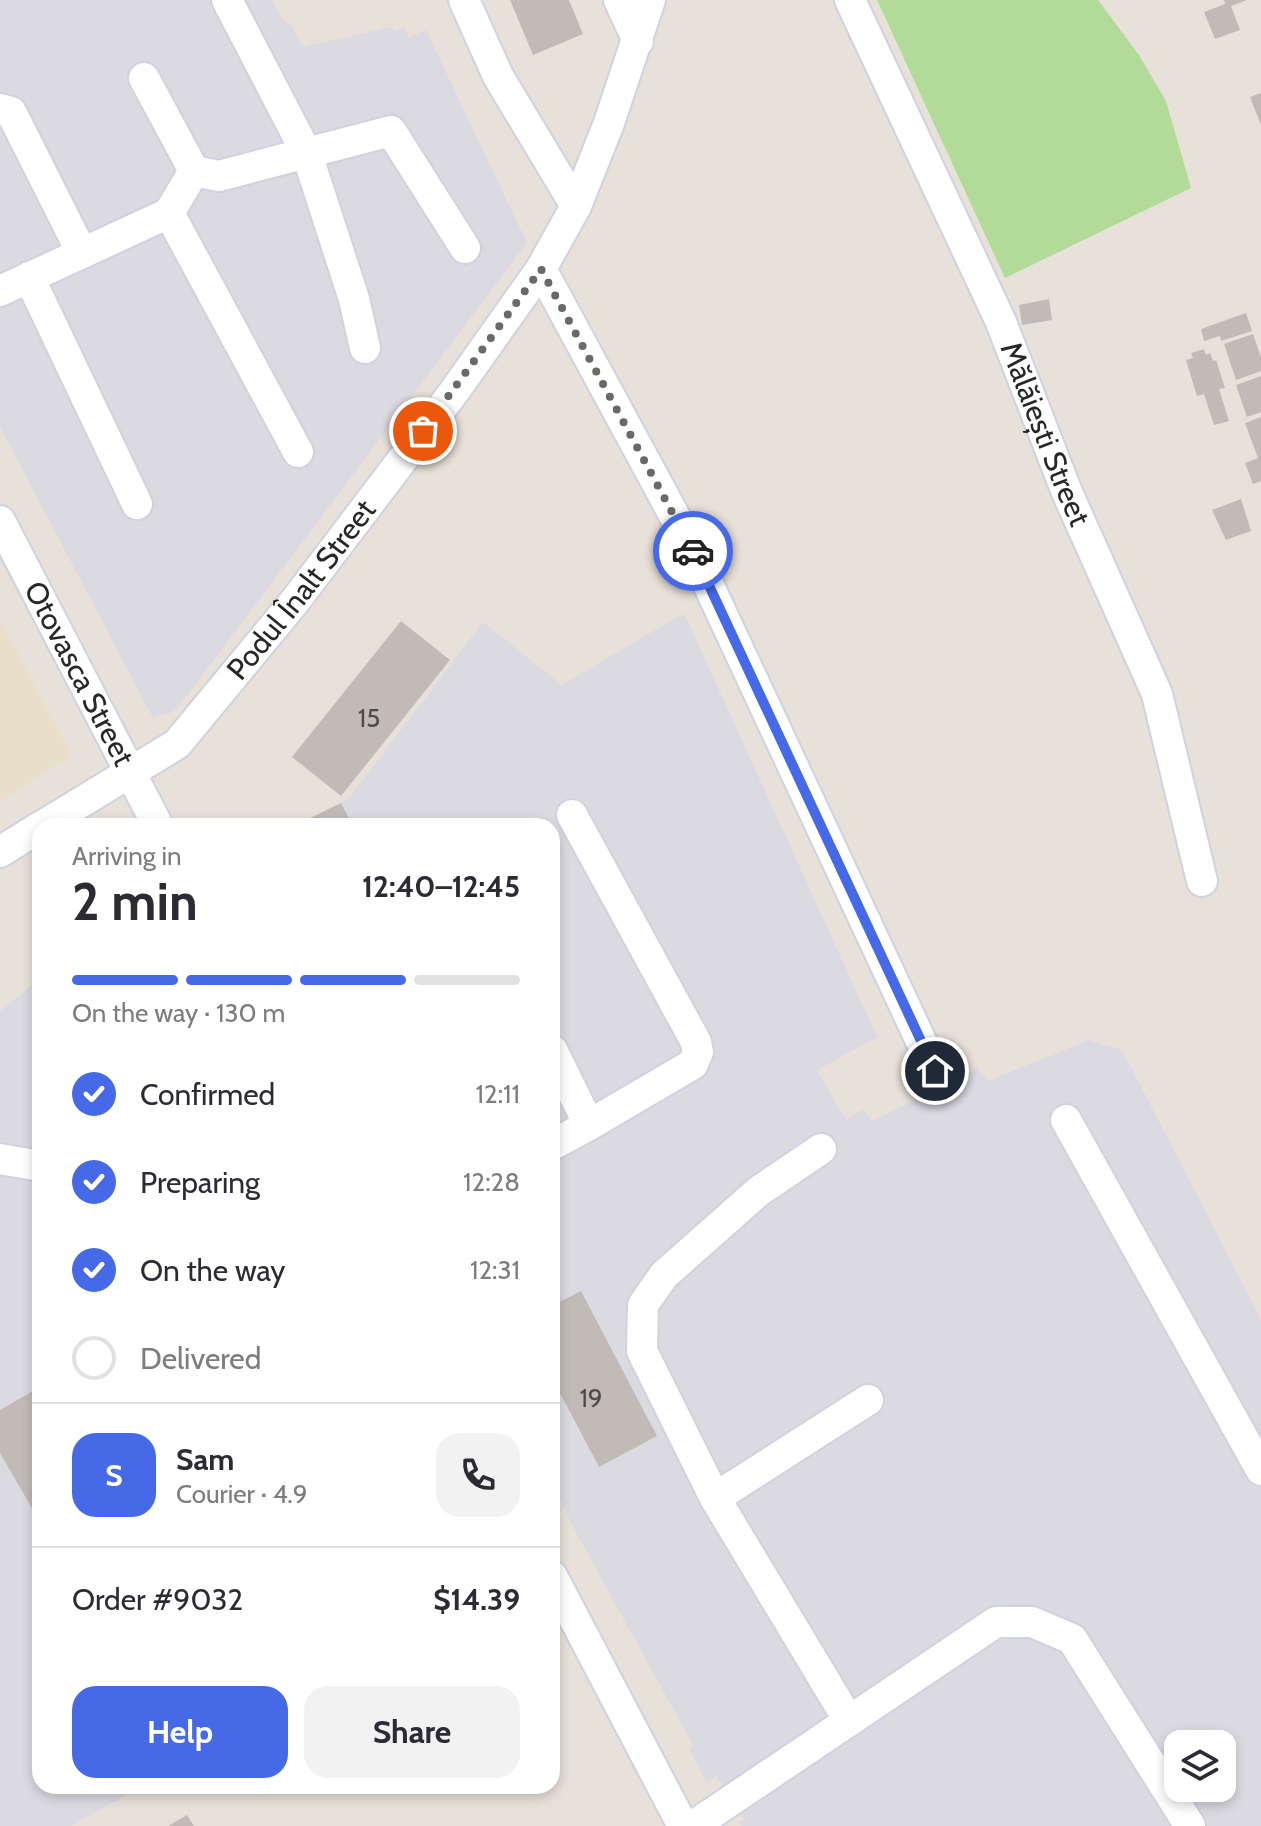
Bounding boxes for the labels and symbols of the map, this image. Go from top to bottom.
street label: Mălăiești Street [993,337,1099,532]
pin [389,397,457,465]
street label: Podul Înalt Street [219,492,383,687]
courier [653,511,733,591]
street label: Otovasca Street [17,575,143,772]
house number: 15 [358,702,380,734]
pin [901,1037,969,1105]
house number: 19 [579,1382,603,1414]

